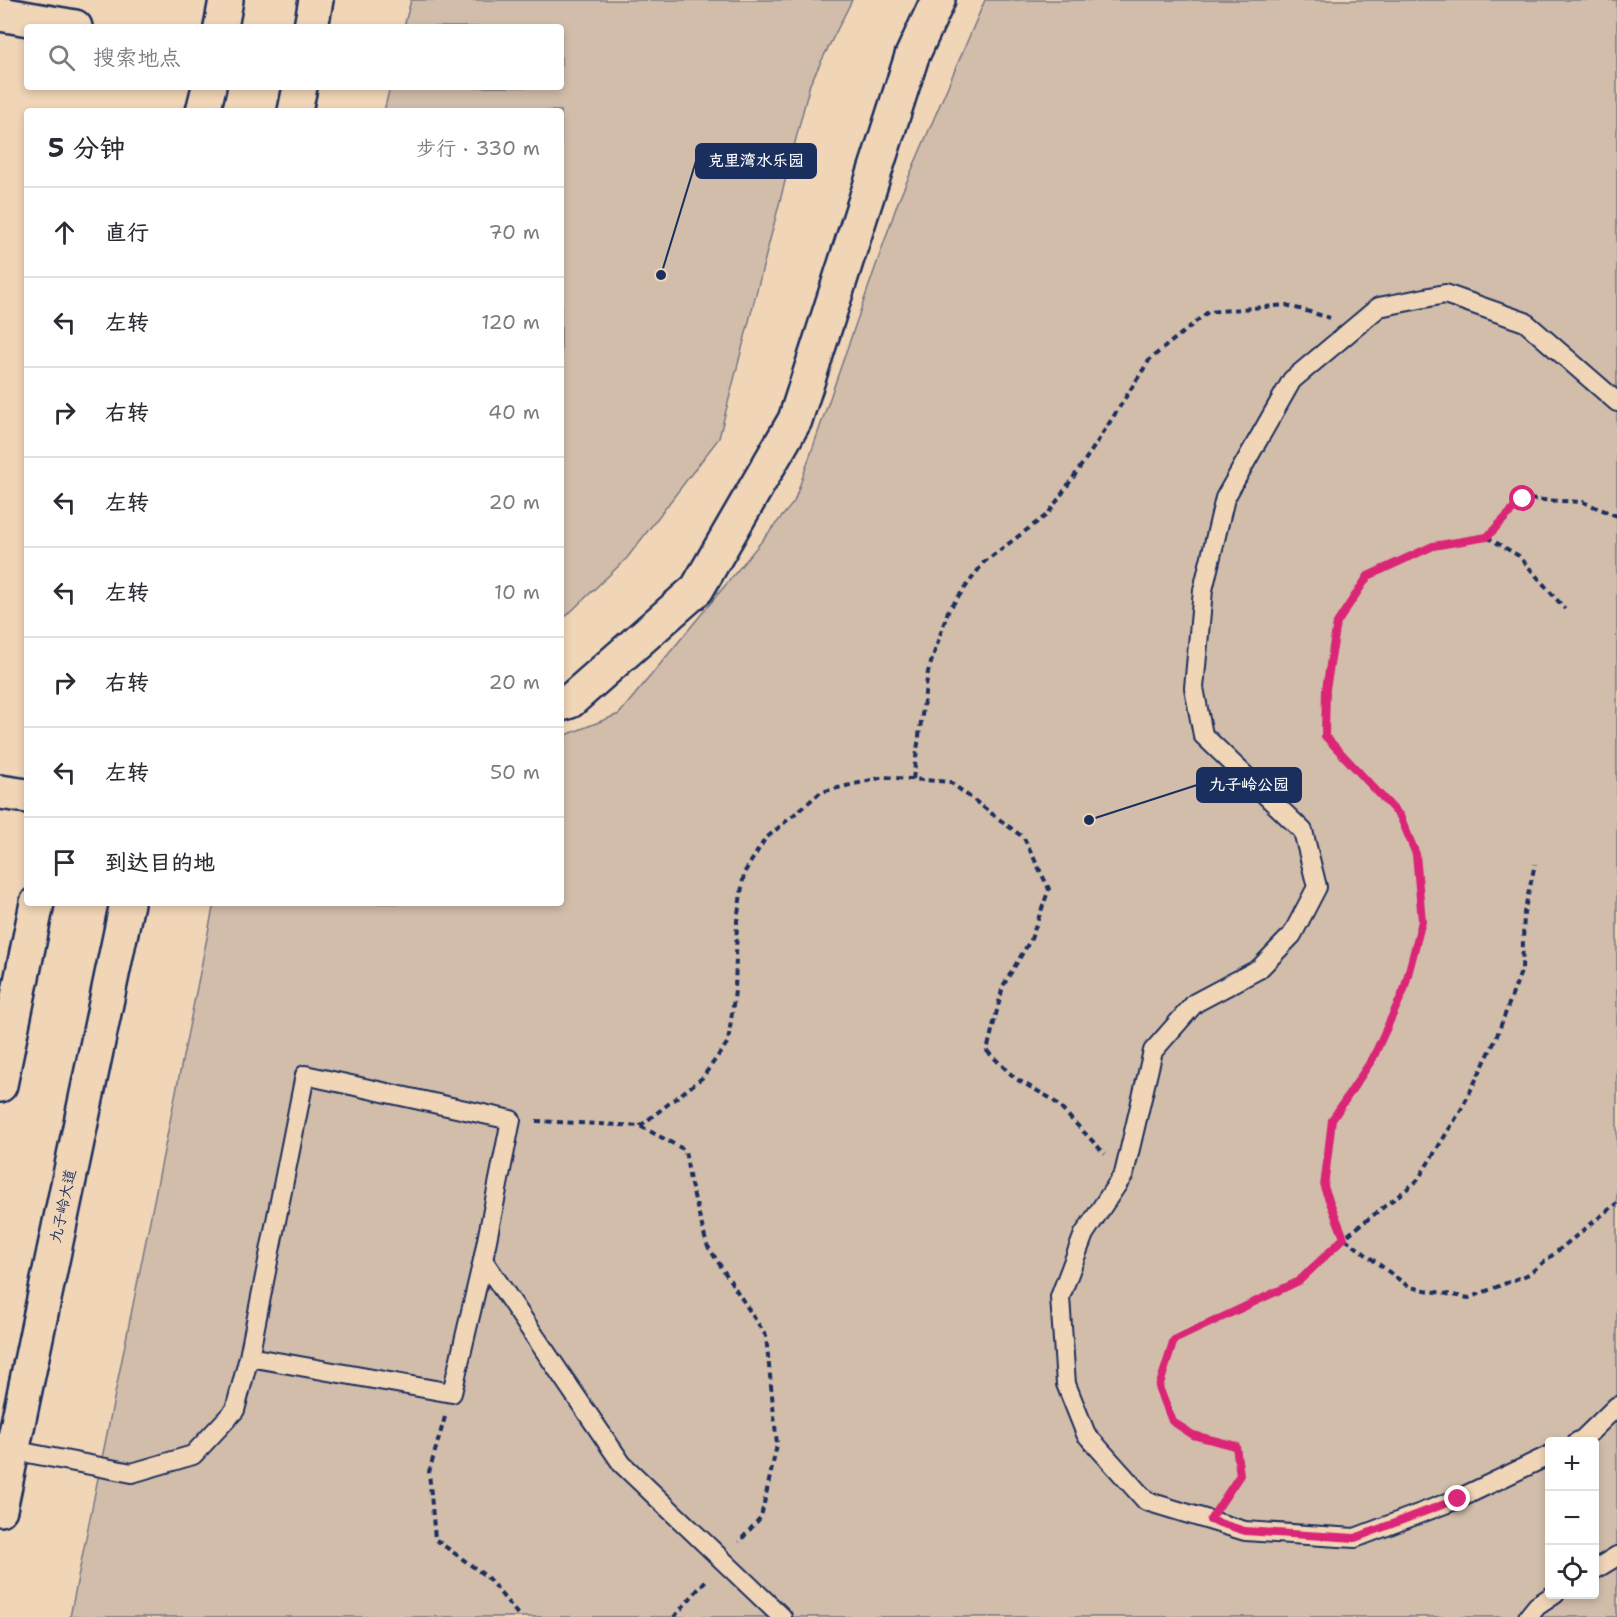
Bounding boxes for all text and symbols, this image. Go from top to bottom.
search box [24,24,564,90]
icon: search [45,41,78,74]
text: 搜索地点 [93,43,181,72]
text: 5 分钟 [48,130,125,165]
text: 步行 · 330 m [416,135,540,161]
callout: 克里湾水乐园 [696,144,816,178]
text: 克里湾水乐园 [708,150,804,171]
icon: ahead [48,216,81,249]
text: 直行 [105,218,149,247]
text: 70 m [488,219,540,245]
icon: left [48,306,81,339]
text: 左转 [105,308,149,337]
text: 120 m [481,309,540,335]
icon: right [48,396,81,429]
text: 右转 [105,398,149,427]
text: 40 m [488,399,540,425]
route start [1509,485,1535,511]
icon: left [48,486,81,519]
text: 左转 [105,488,149,517]
text: 20 m [489,489,540,515]
icon: left [48,576,81,609]
text: 左转 [105,578,149,607]
text: 10 m [494,579,540,605]
icon: right [48,666,81,699]
text: 右转 [105,668,149,697]
text: 20 m [489,669,540,695]
icon: left [48,756,81,789]
text: 左转 [105,758,149,787]
text: 50 m [490,759,540,785]
callout: 九子岭公园 [1197,768,1301,802]
text: 九子岭公园 [1209,774,1289,795]
icon: arrive [48,846,81,879]
text: 到达目的地 [105,848,215,877]
street label: 九子岭大道 [45,1167,81,1245]
map controls [1545,1437,1599,1599]
button: + [1545,1437,1599,1491]
route end [1444,1485,1470,1511]
button: − [1545,1491,1599,1545]
button: locate [1545,1545,1599,1599]

